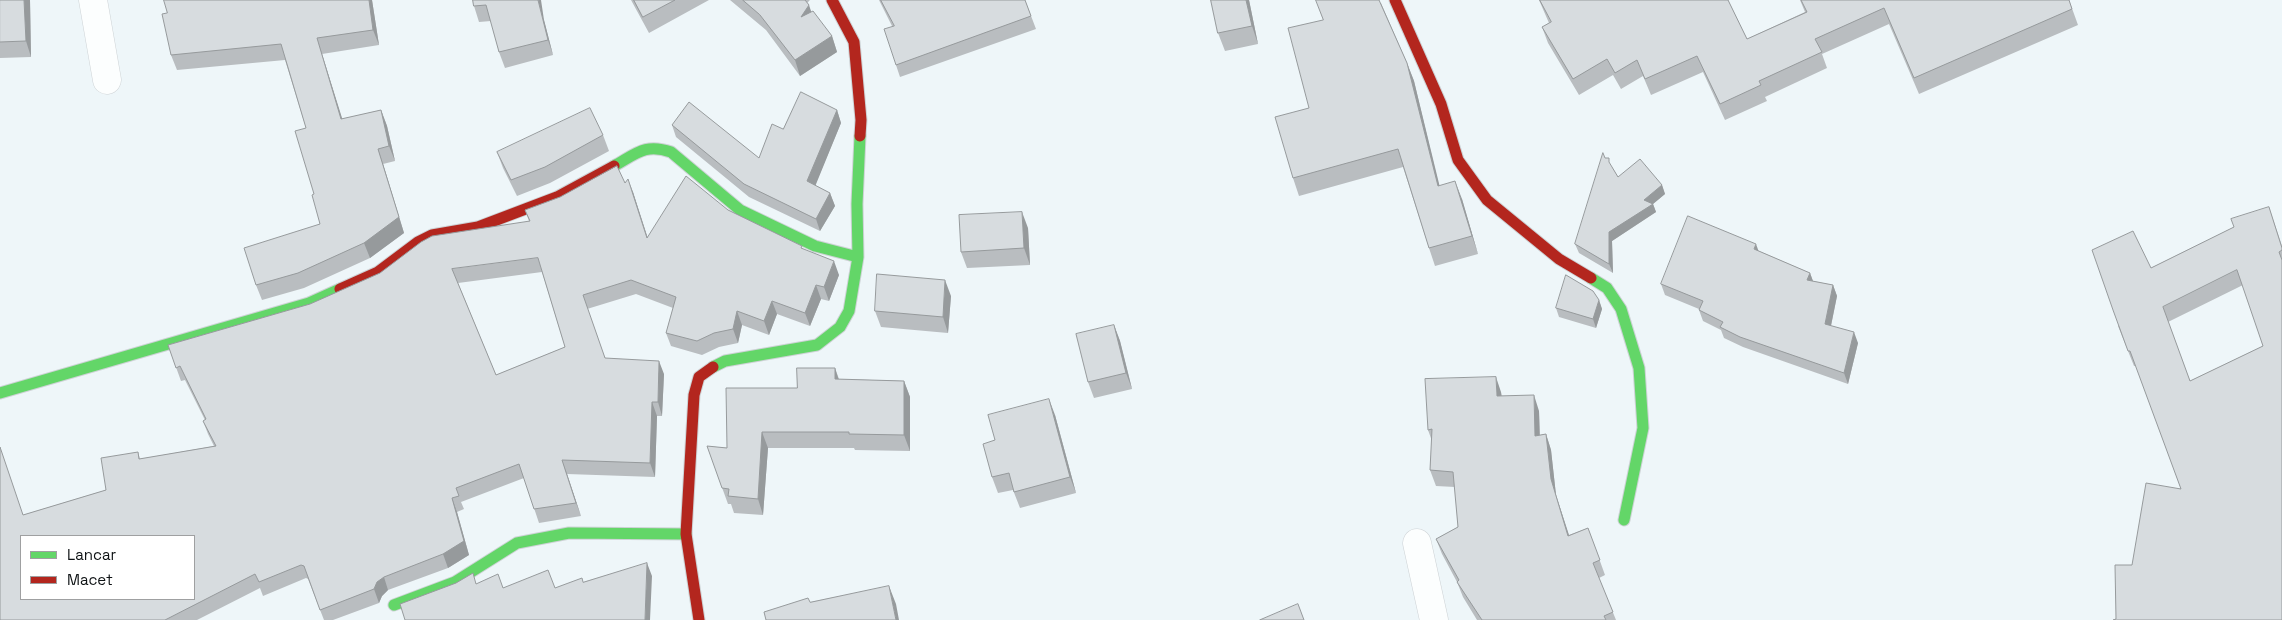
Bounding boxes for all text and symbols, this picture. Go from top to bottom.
legend [20,535,195,600]
text: Lancar [67,545,116,564]
text: Macet [67,570,113,589]

